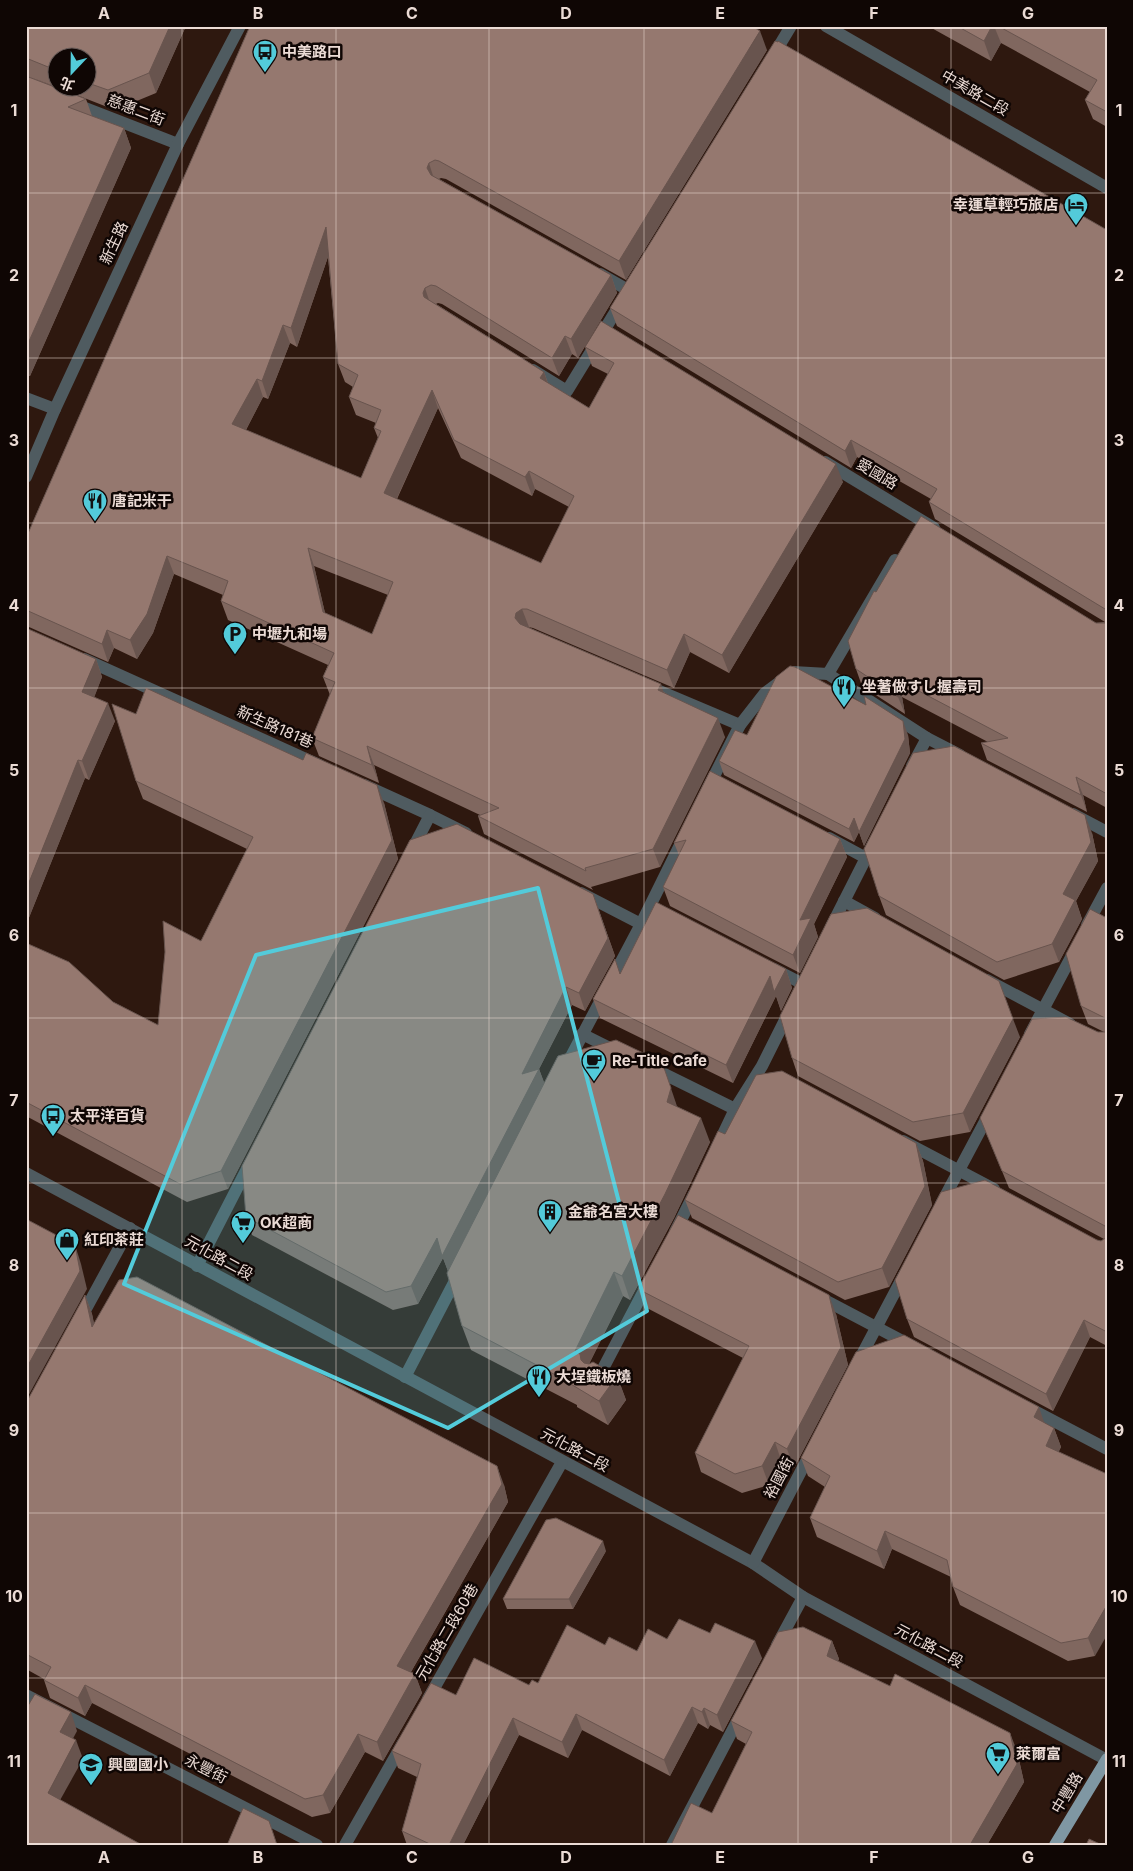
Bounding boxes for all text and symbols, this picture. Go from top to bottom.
text: A [98,3,110,23]
text: B [253,3,263,23]
text: C [406,3,418,23]
text: D [560,3,572,23]
text: E [715,3,725,23]
text: F [869,3,879,23]
text: G [1022,3,1034,23]
bus stop icon: 中美路口 [252,39,278,73]
place label: 中美路口 [282,42,342,61]
north arrow [48,48,98,98]
street label: 中美路二段 [938,66,1012,120]
text: 北 [57,74,77,95]
street label: 慈惠二街 [105,90,168,129]
text: 1 [11,100,17,120]
text: 1 [1116,100,1122,120]
hotel icon: 幸運草輕巧旅店 [1063,192,1089,226]
place label: 幸運草輕巧旅店 [953,195,1058,214]
street label: 新生路 [95,218,132,267]
text: 2 [9,265,19,285]
text: 2 [1114,265,1124,285]
text: 3 [9,430,19,450]
text: 3 [1114,430,1124,450]
street label: 愛國路 [853,454,901,493]
restaurant icon: 唐記米干 [82,488,108,522]
place label: 唐記米干 [112,491,172,510]
text: 4 [9,595,20,615]
text: 4 [1114,595,1125,615]
parking icon: 中壢九和場 [222,621,248,655]
place label: 中壢九和場 [252,624,327,643]
restaurant icon: 坐著做すし握壽司 [831,674,857,708]
place label: 坐著做すし握壽司 [862,677,982,696]
street label: 新生路181巷 [234,701,316,752]
text: 5 [9,760,19,780]
text: 5 [1114,760,1124,780]
text: 6 [9,925,19,945]
text: 6 [1114,925,1124,945]
cafe icon: Re-Title Cafe [581,1048,607,1082]
place label: Re-Title Cafe [612,1051,707,1070]
text: 7 [9,1090,19,1110]
text: 7 [1114,1090,1124,1110]
bus stop icon: 太平洋百貨 [40,1103,66,1137]
place label: 太平洋百貨 [70,1106,145,1125]
building icon: 金爺名宮大樓 [537,1199,563,1233]
place label: 金爺名宮大樓 [568,1202,658,1221]
supermarket icon: OK超商 [230,1210,256,1244]
place label: OK超商 [260,1213,312,1232]
shop icon: 紅印茶莊 [54,1227,80,1261]
place label: 紅印茶莊 [84,1230,144,1249]
street label: 元化路二段 [182,1231,257,1284]
text: 8 [9,1255,19,1275]
text: 8 [1114,1255,1124,1275]
restaurant icon: 大埕鐵板燒 [526,1364,552,1398]
place label: 大埕鐵板燒 [556,1367,631,1386]
text: 9 [9,1420,19,1440]
text: 9 [1114,1420,1124,1440]
street label: 元化路二段 [538,1424,613,1476]
street label: 裕國街 [760,1453,798,1502]
street label: 元化路二段60巷 [411,1580,482,1684]
text: 10 [5,1586,23,1606]
text: 10 [1110,1586,1128,1606]
street label: 元化路二段 [892,1620,967,1672]
supermarket icon: 萊爾富 [985,1741,1011,1775]
place label: 萊爾富 [1016,1744,1061,1763]
street label: 永豐街 [182,1750,231,1787]
text: 11 [7,1751,21,1771]
text: 11 [1112,1751,1126,1771]
school or university icon: 興國國小 [78,1752,104,1786]
place label: 興國國小 [108,1755,169,1774]
street label: 中豐路 [1047,1769,1086,1817]
text: A [98,1847,110,1867]
text: B [253,1847,263,1867]
text: C [406,1847,418,1867]
text: D [560,1847,572,1867]
text: E [715,1847,725,1867]
text: F [869,1847,879,1867]
text: G [1022,1847,1034,1867]

